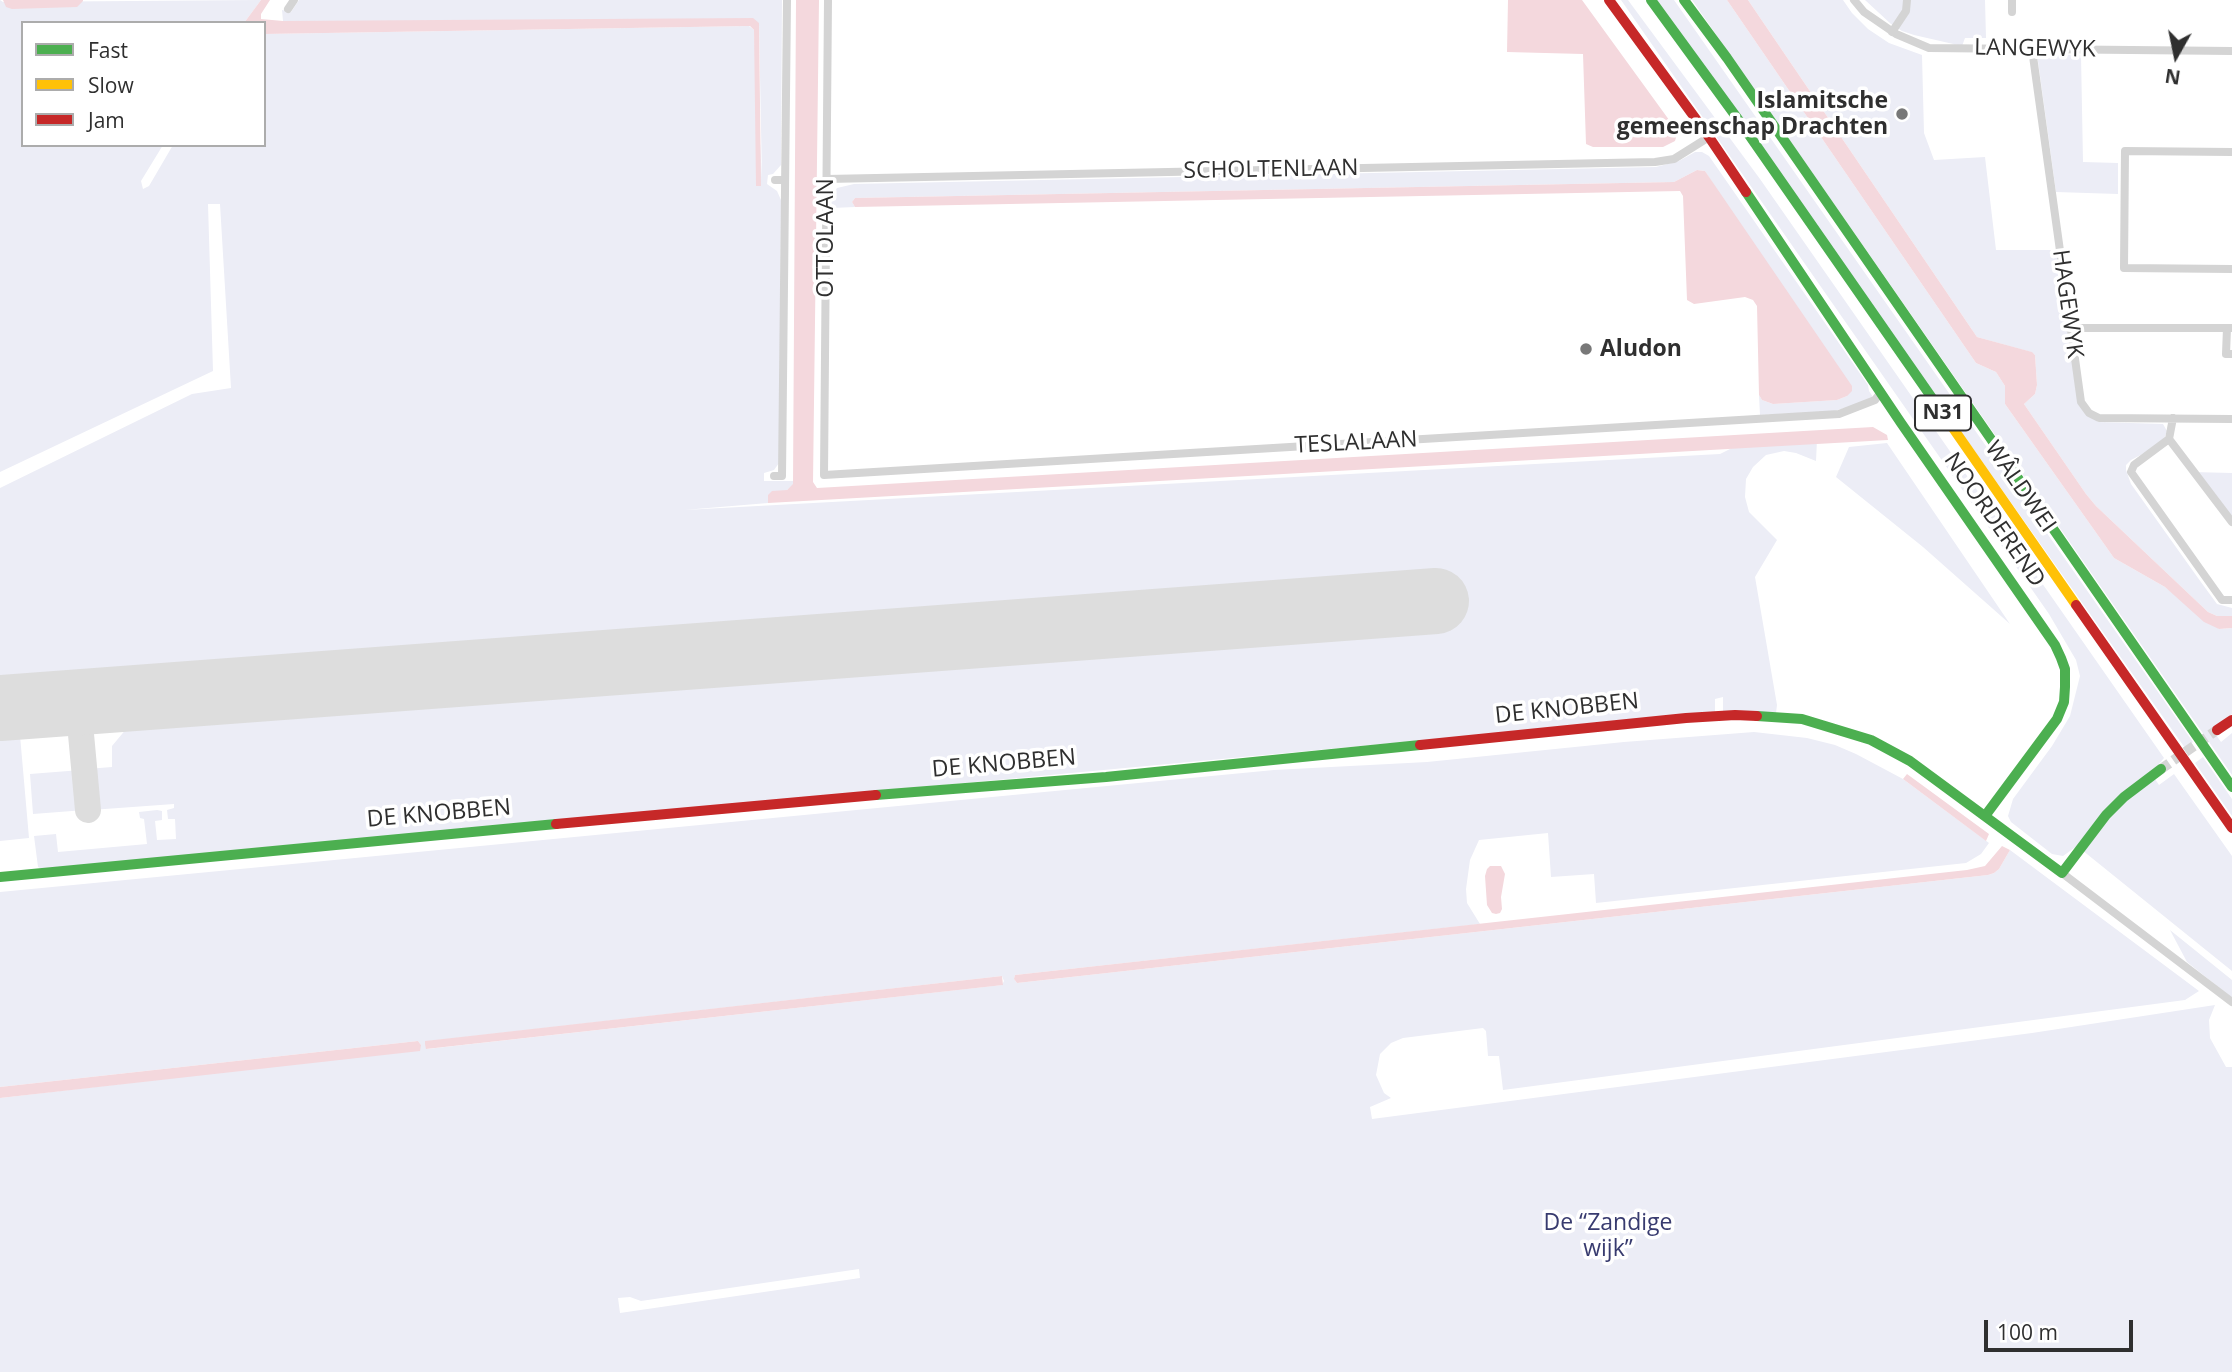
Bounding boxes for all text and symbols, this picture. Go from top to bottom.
legend [21,21,266,147]
north arrow [2141,21,2211,91]
street label: LANGEWYK [1974,34,2096,64]
text: Fast [88,36,128,64]
text: N [2163,63,2182,91]
text: Slow [88,71,134,99]
place label: Islamitsche gemeenschap Drachten [1617,87,1888,141]
text: Jam [88,106,125,134]
marker: Islamitsche gemeenschap Drachten [1894,106,1910,122]
street label: SCHOLTENLAAN [1183,155,1359,185]
street label: OTTOLAAN [812,178,840,298]
street label: HAGEWYK [2046,248,2088,360]
place label: Aludon [1600,335,1682,363]
marker: Aludon [1578,341,1594,357]
road number: N31 [1915,396,1971,430]
street label: TESLALAAN [1294,426,1418,460]
street label: WÂLDWEI [1979,436,2061,538]
street label: NOORDEREND [1937,447,2051,593]
street label: DE KNOBBEN [1494,688,1640,730]
street label: DE KNOBBEN [931,744,1077,784]
street label: DE KNOBBEN [366,794,512,834]
park label: De “Zandige wijk” [1544,1209,1672,1263]
scale bar [1987,1306,2136,1350]
text: 100 m [1997,1318,2058,1346]

